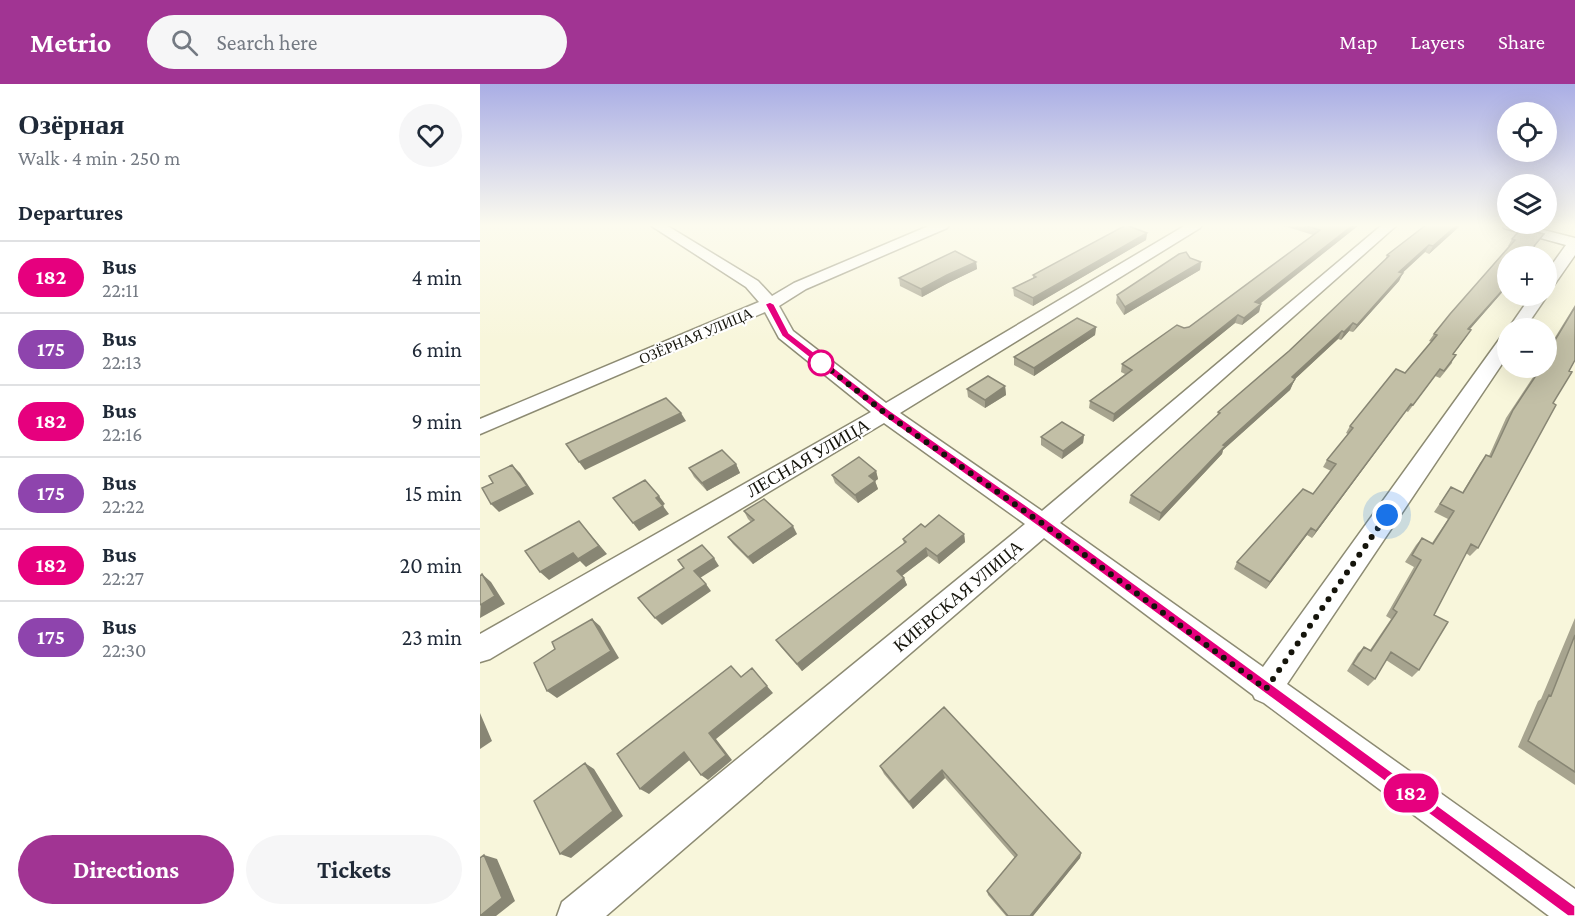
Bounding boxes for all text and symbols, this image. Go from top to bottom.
search box [147,15,567,69]
icon: search [168,26,201,59]
text: Metrio [30,27,111,58]
text: Search here [216,30,317,55]
text: Map [1339,30,1378,54]
text: Layers [1411,30,1465,54]
text: Share [1498,30,1545,54]
map controls [1497,102,1557,378]
button: locate [1497,102,1557,162]
button: heart [399,104,462,167]
text: Озёрная [18,109,124,140]
text: Walk · 4 min · 250 m [18,147,180,169]
button: layers [1497,174,1557,234]
text: Departures [18,200,123,225]
button: + [1497,246,1557,306]
text: Bus [102,254,136,279]
text: 182 [36,265,66,289]
text: 4 min [411,265,462,290]
text: 22:11 [102,279,139,301]
street label: ОЗЁРНАЯ УЛИЦА [637,305,755,367]
button: − [1497,318,1557,378]
text: Bus [102,326,136,351]
text: 175 [37,337,65,361]
text: 6 min [411,337,462,362]
unlabelled marker [808,350,834,376]
text: 22:13 [102,351,142,373]
text: Bus [102,398,136,423]
text: 182 [36,409,66,433]
text: 9 min [411,409,462,434]
street label: ЛЕСНАЯ УЛИЦА [743,415,873,501]
text: 22:16 [102,423,142,445]
text: Bus [102,470,136,495]
text: 175 [37,481,65,505]
text: 15 min [405,481,462,506]
text: 22:22 [102,495,145,517]
your location [1372,500,1402,530]
street label: КИЕВСКАЯ УЛИЦА [889,536,1027,656]
text: Bus [102,542,136,567]
text: 182 [36,553,66,577]
text: 20 min [400,553,462,578]
text: 22:27 [102,567,144,589]
text: Bus [102,614,136,639]
text: 175 [37,625,65,649]
text: 23 min [402,625,462,650]
text: 22:30 [102,639,146,661]
line badge: 182 [1376,774,1446,812]
text: 182 [1396,781,1426,805]
button: Directions [18,835,234,904]
button: Tickets [246,835,462,904]

